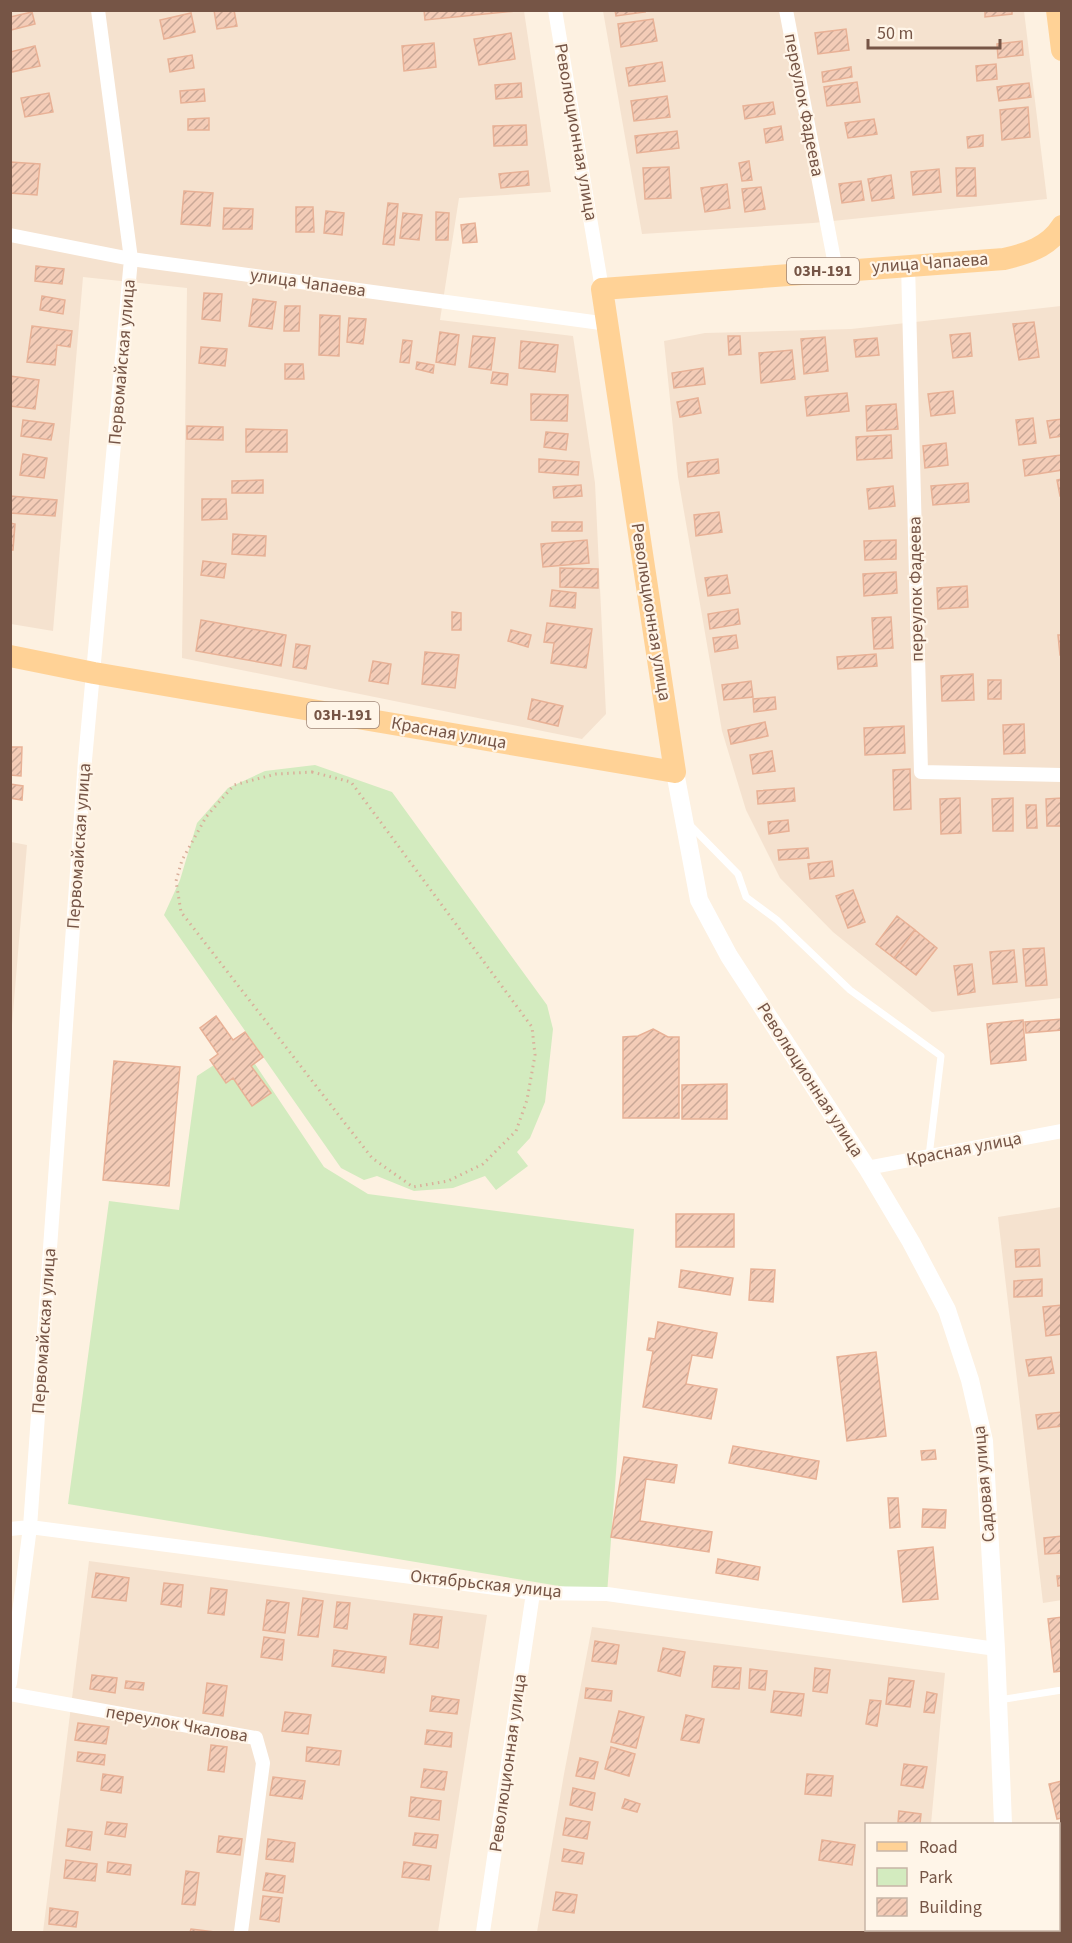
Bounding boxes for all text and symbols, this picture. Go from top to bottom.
scale bar [868,12,1000,50]
text: 50 m [877,21,913,46]
street label: переулок Фадеева [778,31,830,179]
street label: Революционная улица [548,41,604,223]
street label: улица Чапаева [871,246,989,280]
road number: 03Н-191 [787,258,859,284]
street label: улица Чапаева [248,262,368,304]
street label: Первомайская улица [102,278,142,446]
street label: переулок Фадеева [902,516,930,662]
street label: Революционная улица [625,521,677,703]
road number: 03Н-191 [307,702,379,728]
street label: Красная улица [389,711,509,755]
street label: Первомайская улица [61,762,97,930]
street label: Революционная улица [751,998,869,1162]
street label: Красная улица [904,1126,1024,1172]
street label: Первомайская улица [26,1247,62,1415]
street label: Садовая улица [966,1425,1002,1543]
street label: Октябрьская улица [409,1564,563,1604]
street label: Революционная улица [483,1672,533,1854]
street label: переулок Чкалова [104,1699,250,1749]
legend [865,1823,1060,1931]
text: Road [919,1835,958,1860]
text: Park [919,1865,953,1890]
text: Building [919,1895,982,1920]

